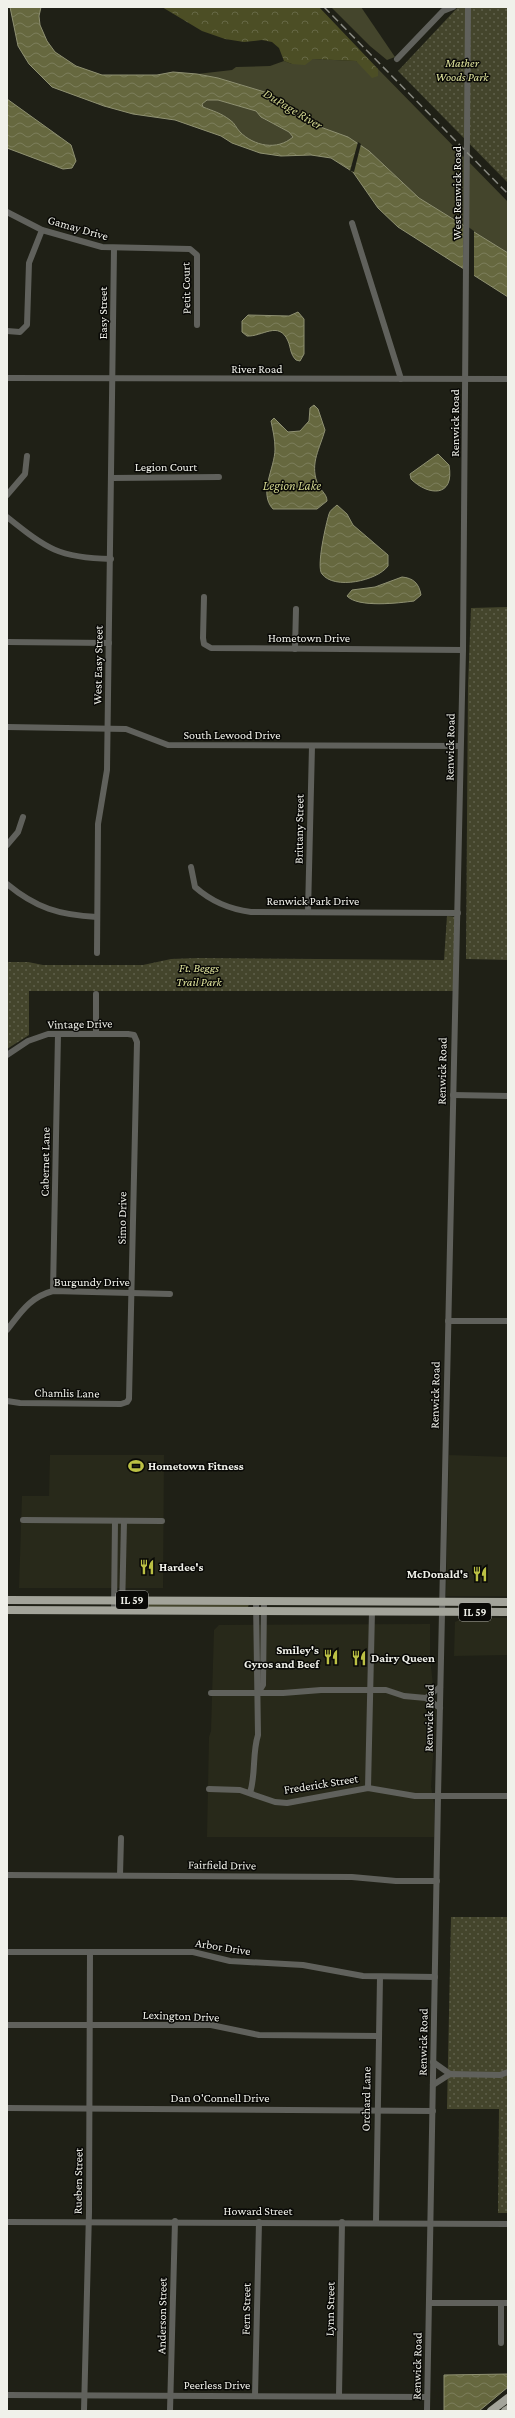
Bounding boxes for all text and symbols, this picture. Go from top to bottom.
park label: Mather Woods Park [435,56,489,84]
water label: DuPage River [261,86,326,133]
street label: West Renwick Road [450,145,464,240]
street label: Gamay Drive [46,213,110,243]
street label: Petit Court [179,261,193,314]
street label: Easy Street [96,286,110,339]
street label: River Road [231,362,283,376]
street label: Renwick Road [448,389,462,457]
street label: Legion Court [135,460,198,474]
water label: Legion Lake [263,478,321,493]
street label: West Easy Street [90,624,106,705]
street label: Hometown Drive [268,631,350,645]
street label: Renwick Road [442,712,458,781]
street label: South Lewood Drive [183,728,281,742]
street label: Brittany Street [291,793,307,864]
street label: Renwick Park Drive [267,894,359,908]
park label: Ft. Beggs Trail Park [176,961,222,989]
street label: Vintage Drive [47,1016,113,1032]
street label: Renwick Road [434,1036,450,1105]
street label: Cabernet Lane [37,1127,53,1197]
street label: Simo Drive [115,1192,129,1244]
street label: Burgundy Drive [54,1275,130,1289]
street label: Renwick Road [427,1360,443,1429]
street label: Chamlis Lane [34,1385,100,1401]
sports icon: Hometown Fitness [127,1457,145,1475]
place label: Hometown Fitness [148,1459,244,1473]
restaurant icon: Hardee's [138,1558,156,1576]
place label: Hardee's [159,1560,204,1574]
restaurant icon: McDonald's [471,1565,489,1583]
place label: McDonald's [407,1567,468,1581]
road number: IL 59 [116,1591,148,1609]
road number: IL 59 [459,1603,491,1621]
place label: Smiley's Gyros and Beef [244,1643,320,1671]
restaurant icon: Smiley's Gyros and Beef [322,1648,340,1666]
restaurant icon: Dairy Queen [350,1649,368,1667]
place label: Dairy Queen [371,1651,435,1665]
street label: Renwick Road [421,1683,437,1752]
street label: Frederick Street [283,1771,360,1797]
street label: Fairfield Drive [188,1857,256,1873]
street label: Arbor Drive [194,1936,252,1958]
street label: Renwick Road [415,2007,431,2076]
street label: Lexington Drive [142,2008,220,2024]
street label: Orchard Lane [358,2066,374,2132]
street label: Dan O'Connell Drive [171,2091,269,2105]
street label: Rueben Street [70,2147,86,2214]
street label: Howard Street [224,2204,293,2218]
street label: Anderson Street [154,2277,170,2354]
street label: Lynn Street [323,2281,337,2336]
street label: Fern Street [239,2282,253,2335]
street label: Renwick Road [409,2331,425,2400]
street label: Peerless Drive [184,2378,250,2392]

